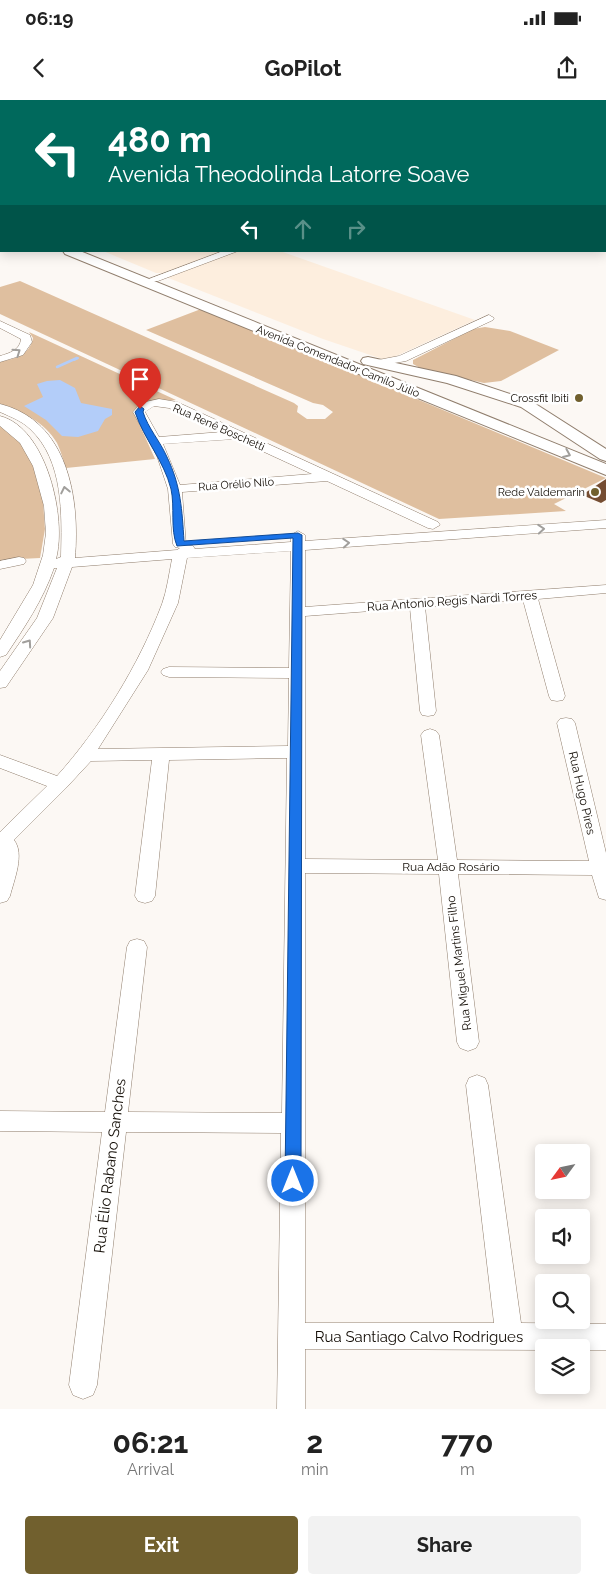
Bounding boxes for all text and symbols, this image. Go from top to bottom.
text: 06:19 [25,7,73,29]
icon: back [25,54,53,82]
icon: share [553,54,581,82]
text: GoPilot [265,55,341,81]
text: 480 m [108,119,212,160]
icon: left [25,120,90,185]
text: Avenida Theodolinda Latorre Soave [108,161,470,187]
icon: left [236,215,264,243]
icon: ahead [289,215,317,243]
icon: right [342,215,370,243]
street label: Avenida Comendador Camilo Júlio [254,323,422,400]
one-way arrow [12,349,21,358]
pin [119,358,161,409]
icon: arrive [126,365,154,393]
place label: Crossfit Ibiti [511,392,569,405]
marker: Crossfit Ibiti [573,392,585,404]
street label: Rua Renê Boschetti [171,401,267,454]
one-way arrow [562,448,571,458]
street label: Rua Orélio Nilo [198,475,275,494]
one-way arrow [60,485,71,494]
place label: Rede Valdemarin [498,486,585,499]
marker: Rede Valdemarin [589,486,601,498]
one-way arrow [537,523,545,534]
one-way arrow [342,537,350,548]
street label: Rua Antonio Regis Nardi Torres [367,588,538,614]
one-way arrow [22,639,31,649]
street label: Rua Hugo Pires [566,750,598,836]
street label: Rua Adão Rosário [402,860,500,874]
street label: Rua Miguel Martins Filho [444,895,474,1031]
street label: Rua Élio Rabano Sanches [90,1078,130,1254]
north arrow [535,1144,590,1199]
map controls [535,1144,590,1394]
position arrow [266,1154,318,1206]
button: sound [535,1209,590,1264]
button: search [535,1274,590,1329]
street label: Rua Santiago Calvo Rodrigues [315,1328,523,1346]
button: layers [535,1339,590,1394]
text: 06:21 [113,1425,188,1460]
text: 2 [306,1425,323,1460]
text: 770 [441,1425,493,1460]
text: Arrival [127,1460,174,1479]
text: min [301,1460,329,1479]
text: m [460,1460,475,1479]
button: Exit [25,1516,298,1574]
button: Share [308,1516,581,1574]

